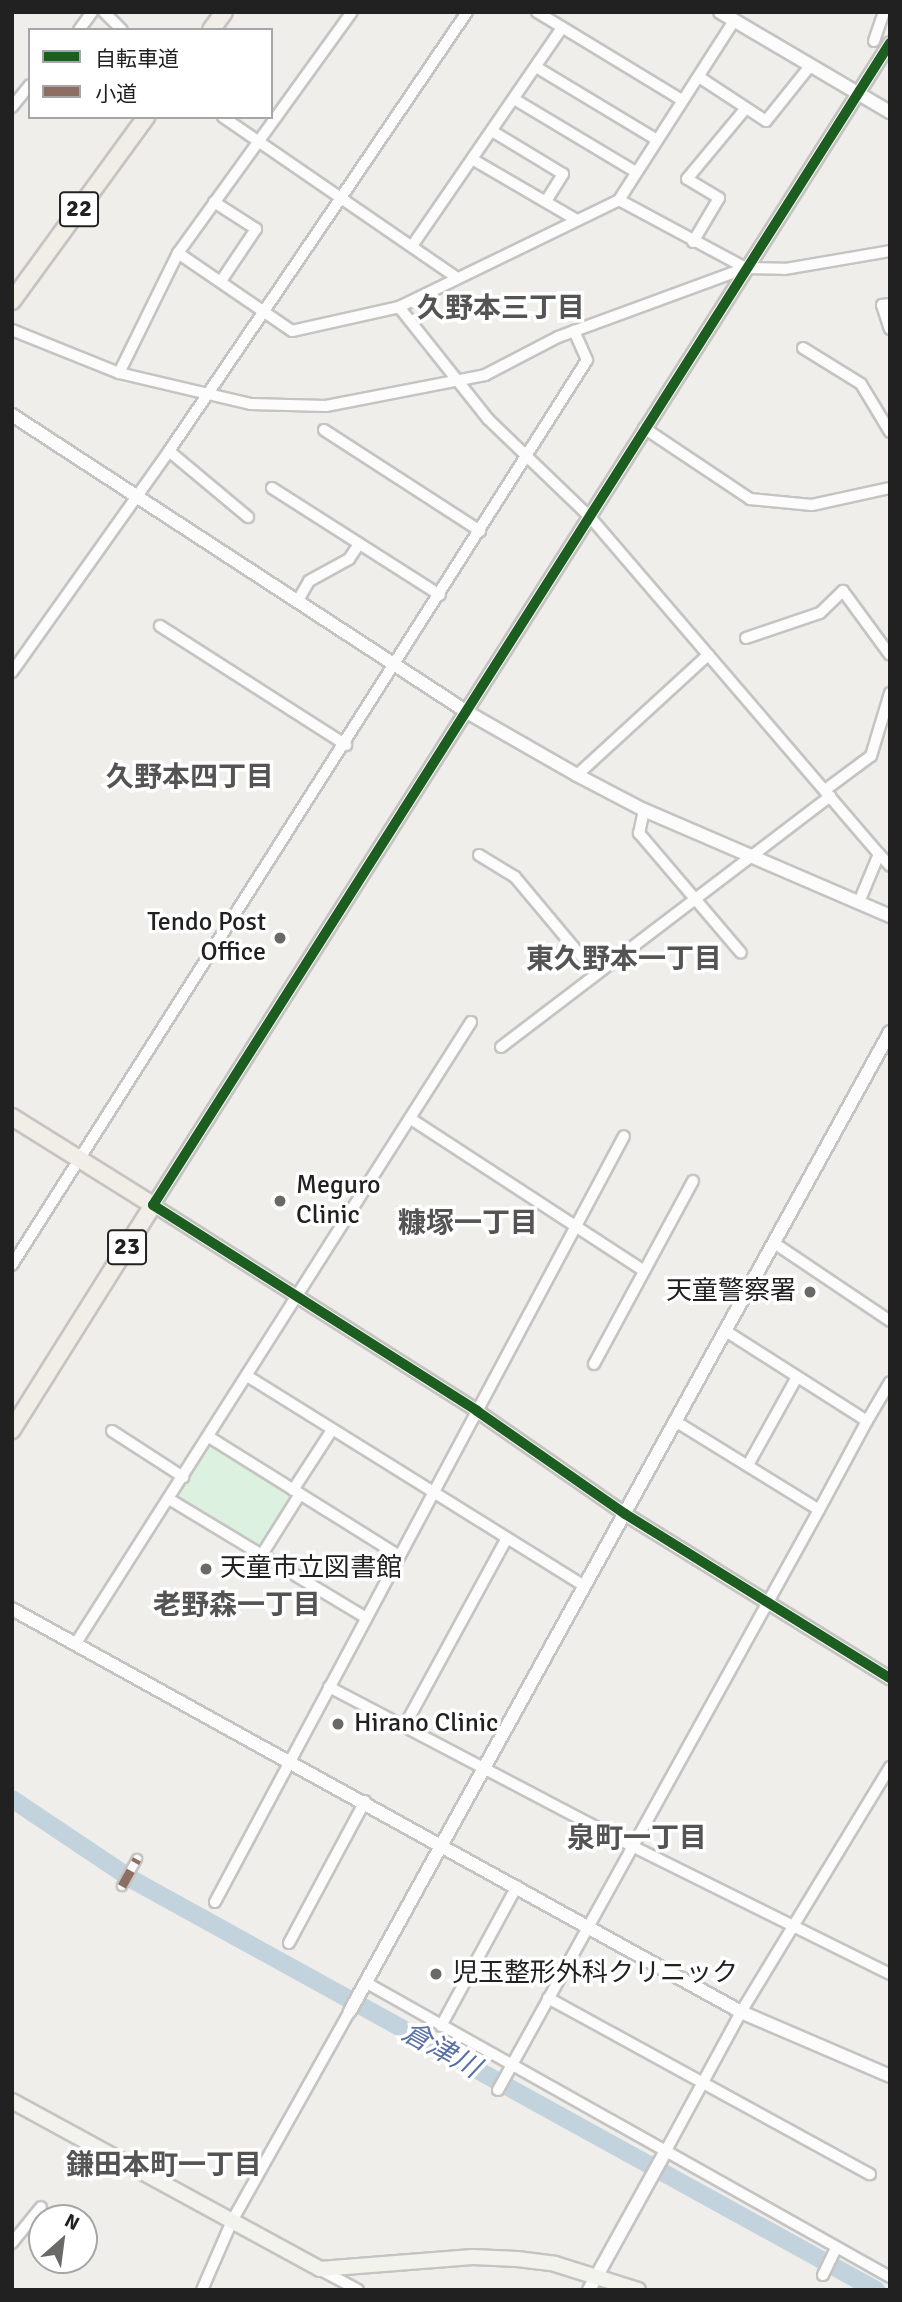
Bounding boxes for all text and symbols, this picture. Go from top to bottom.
legend [28,28,273,119]
text: 自転車道 [95,46,179,72]
text: 小道 [95,81,137,107]
road number: 22 [58,188,100,230]
district label: 久野本三丁目 [417,291,585,325]
district label: 久野本四丁目 [106,760,274,794]
place label: Tendo Post Office [147,907,266,968]
marker: Tendo Post Office [272,930,288,946]
district label: 東久野本一丁目 [526,942,722,976]
place label: Meguro Clinic [296,1170,381,1232]
marker: Meguro Clinic [270,1191,290,1211]
district label: 糠塚一丁目 [398,1206,538,1240]
road number: 23 [106,1226,148,1268]
place label: 天童警察署 [666,1276,796,1308]
marker: 天童警察署 [802,1284,818,1300]
place label: 天童市立図書館 [220,1553,402,1585]
marker: 天童市立図書館 [198,1561,214,1577]
district label: 老野森一丁目 [153,1588,321,1622]
place label: Hirano Clinic [354,1708,498,1740]
marker: Hirano Clinic [328,1714,348,1734]
district label: 泉町一丁目 [567,1821,707,1855]
place label: 児玉整形外科クリニック [452,1958,738,1990]
marker: 児玉整形外科クリニック [426,1964,446,1984]
water label: 倉津川 [396,2015,486,2085]
district label: 鎌田本町一丁目 [66,2148,262,2182]
north arrow [28,2204,98,2274]
text: N [60,2209,83,2236]

